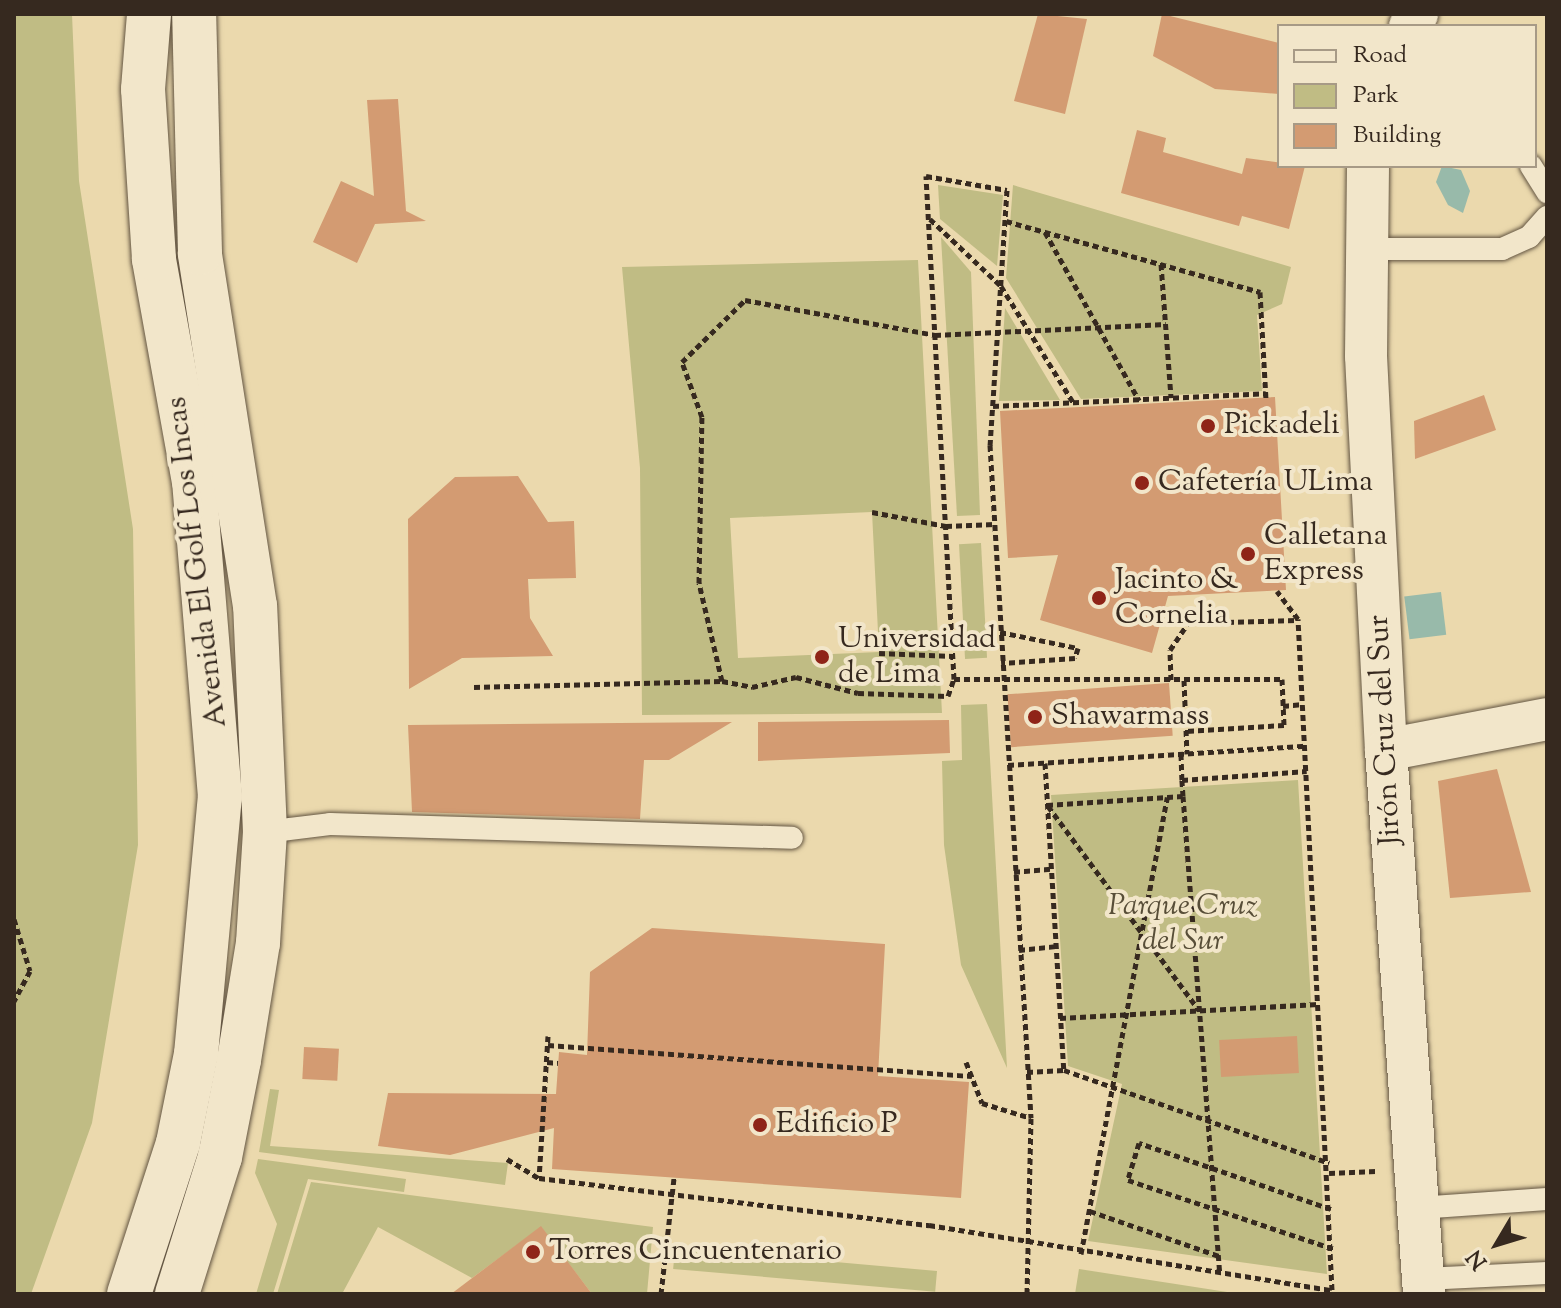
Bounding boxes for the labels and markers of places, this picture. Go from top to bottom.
place label: Pickadeli [1224,408,1339,444]
marker: Pickadeli [1199,417,1217,435]
place label: Cafetería ULima [1158,465,1373,501]
marker: Cafetería ULima [1133,474,1151,492]
place label: Calletana Express [1264,519,1388,590]
marker: Calletana Express [1239,545,1257,563]
place label: Jacinto & Cornelia [1115,563,1238,634]
marker: Jacinto & Cornelia [1090,589,1108,607]
place label: Universidad de Lima [838,622,996,692]
marker: Universidad de Lima [813,648,831,666]
place label: Shawarmass [1051,699,1209,735]
marker: Shawarmass [1026,708,1044,726]
place label: Edificio P [776,1107,897,1143]
marker: Edificio P [751,1116,769,1134]
place label: Torres Cincuentenario [549,1234,842,1270]
marker: Torres Cincuentenario [524,1243,542,1261]

